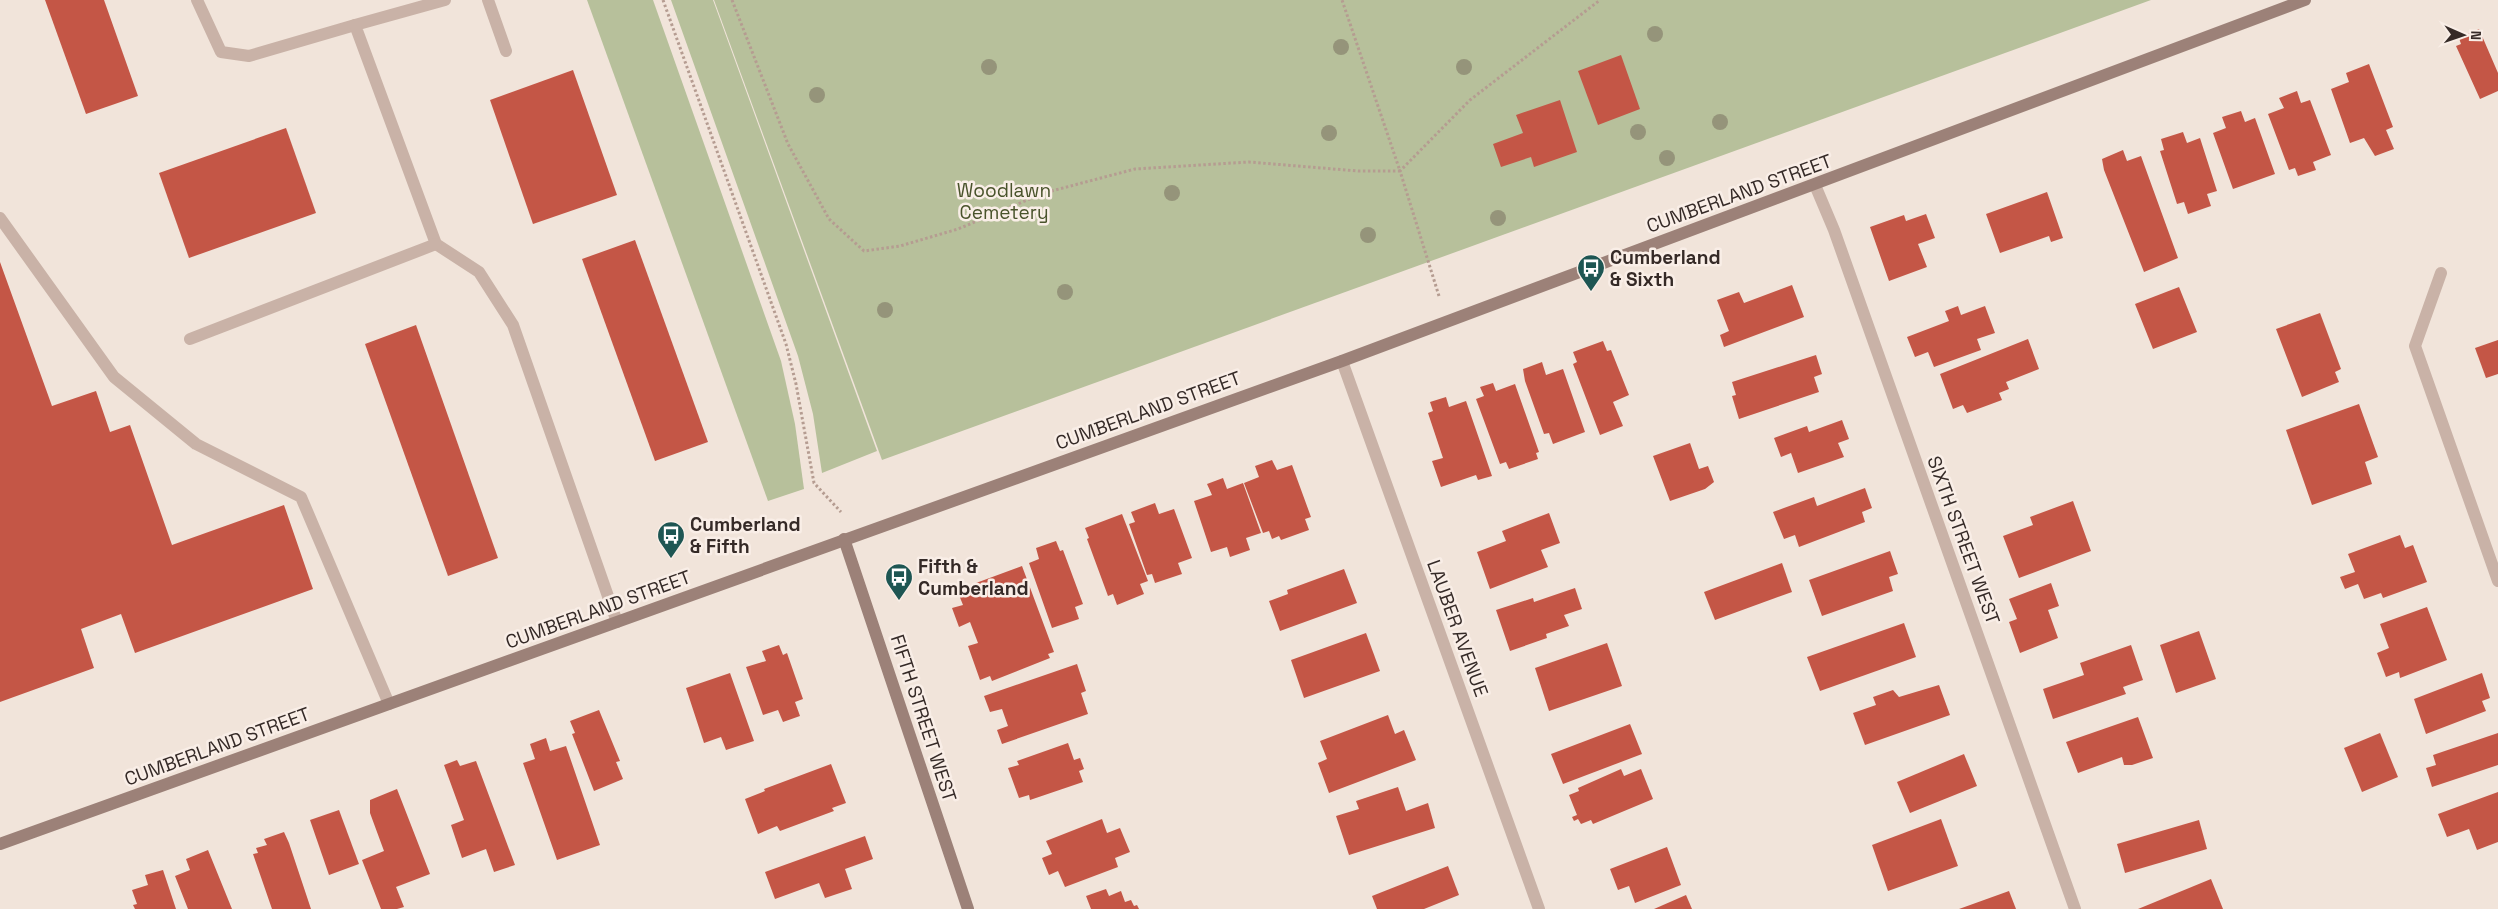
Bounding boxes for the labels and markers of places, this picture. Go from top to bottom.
place label: Cumberland & Sixth [1610,245,1721,292]
bus stop icon: Cumberland & Sixth [1576,253,1606,292]
place label: Cumberland & Fifth [690,512,801,559]
bus stop icon: Cumberland & Fifth [656,520,686,559]
place label: Fifth & Cumberland [918,554,1029,601]
bus stop icon: Fifth & Cumberland [884,562,914,601]

